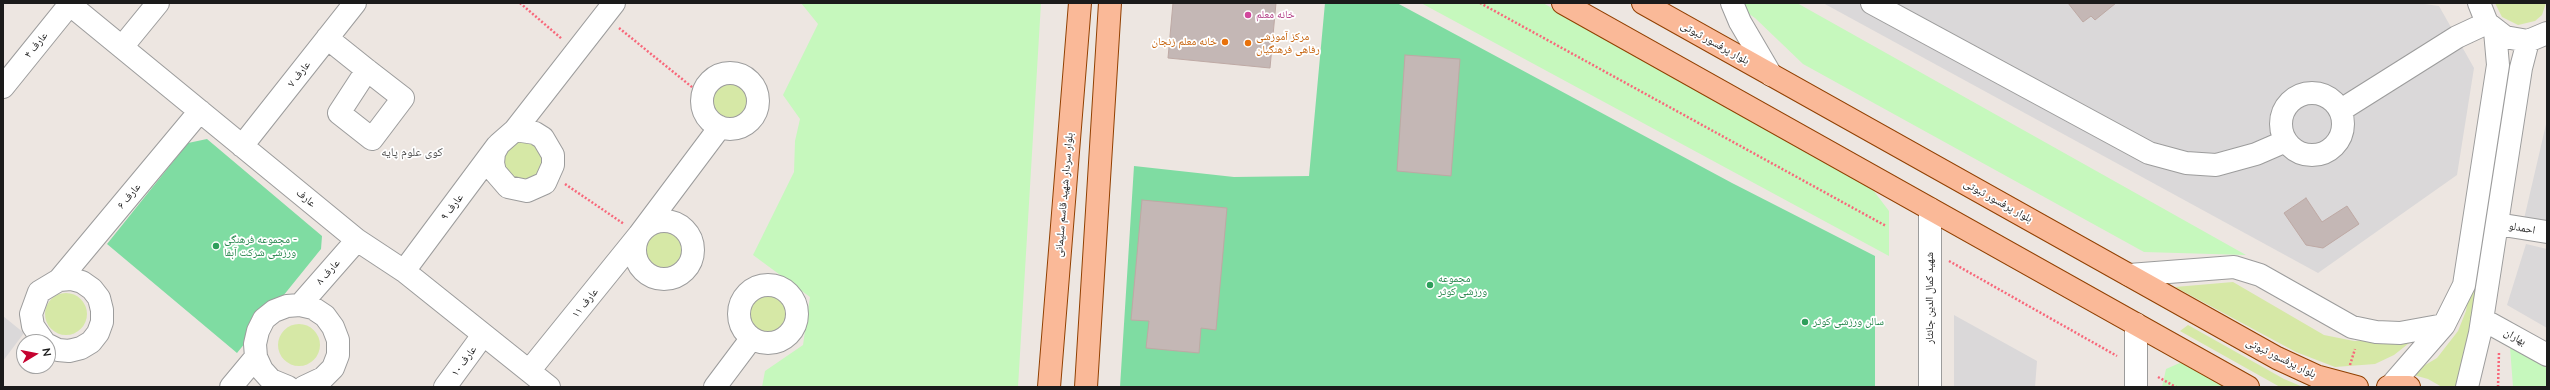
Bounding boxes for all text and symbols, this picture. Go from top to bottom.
place label: خانه معلم [1256,8,1295,22]
marker: خانه معلم [1243,10,1253,20]
street label: بلوار پرفسور ثبوتی [1678,19,1752,67]
street label: عارف ۴ [22,29,50,61]
place label: مرکز آموزشی رفاهی فرهنگیان [1256,30,1320,56]
place label: خانه معلم زنجان [1152,35,1217,49]
marker: خانه معلم زنجان [1220,37,1230,47]
marker: مرکز آموزشی رفاهی فرهنگیان [1243,38,1253,48]
street label: عارف ۷ [285,58,313,90]
street label: بلوار سردار شهید قاسم سلیمانی [1052,132,1076,258]
district label: کوی علوم پایه [381,145,443,159]
street label: بلوار پرفسور ثبوتی [1961,177,2035,225]
street label: عارف ۶ [114,180,144,212]
street label: عارف [293,186,319,210]
street label: عارف ۹ [438,191,466,223]
street label: احمدلو [2508,219,2536,237]
place label: مجموعه فرهنگی - ورزشی شرکت آبفا [224,233,297,259]
marker: مجموعه فرهنگی - ورزشی شرکت آبفا [211,241,221,251]
street label: شهید کمال الدین جانثار [1923,252,1937,344]
street label: عارف ۸ [313,257,343,287]
place label: مجموعه ورزشی کوثر [1438,272,1487,298]
marker: مجموعه ورزشی کوثر [1425,280,1435,290]
street label: عارف ۱۱ [569,285,601,321]
place label: سالن ورزشی کوثر [1813,315,1884,329]
marker: سالن ورزشی کوثر [1800,317,1810,327]
street label: بهاران [2502,326,2528,348]
north arrow [16,334,56,374]
street label: بلوار پرفسور ثبوتی [2244,335,2318,381]
street label: عارف ۱۰ [448,343,480,379]
text: N [39,347,54,357]

